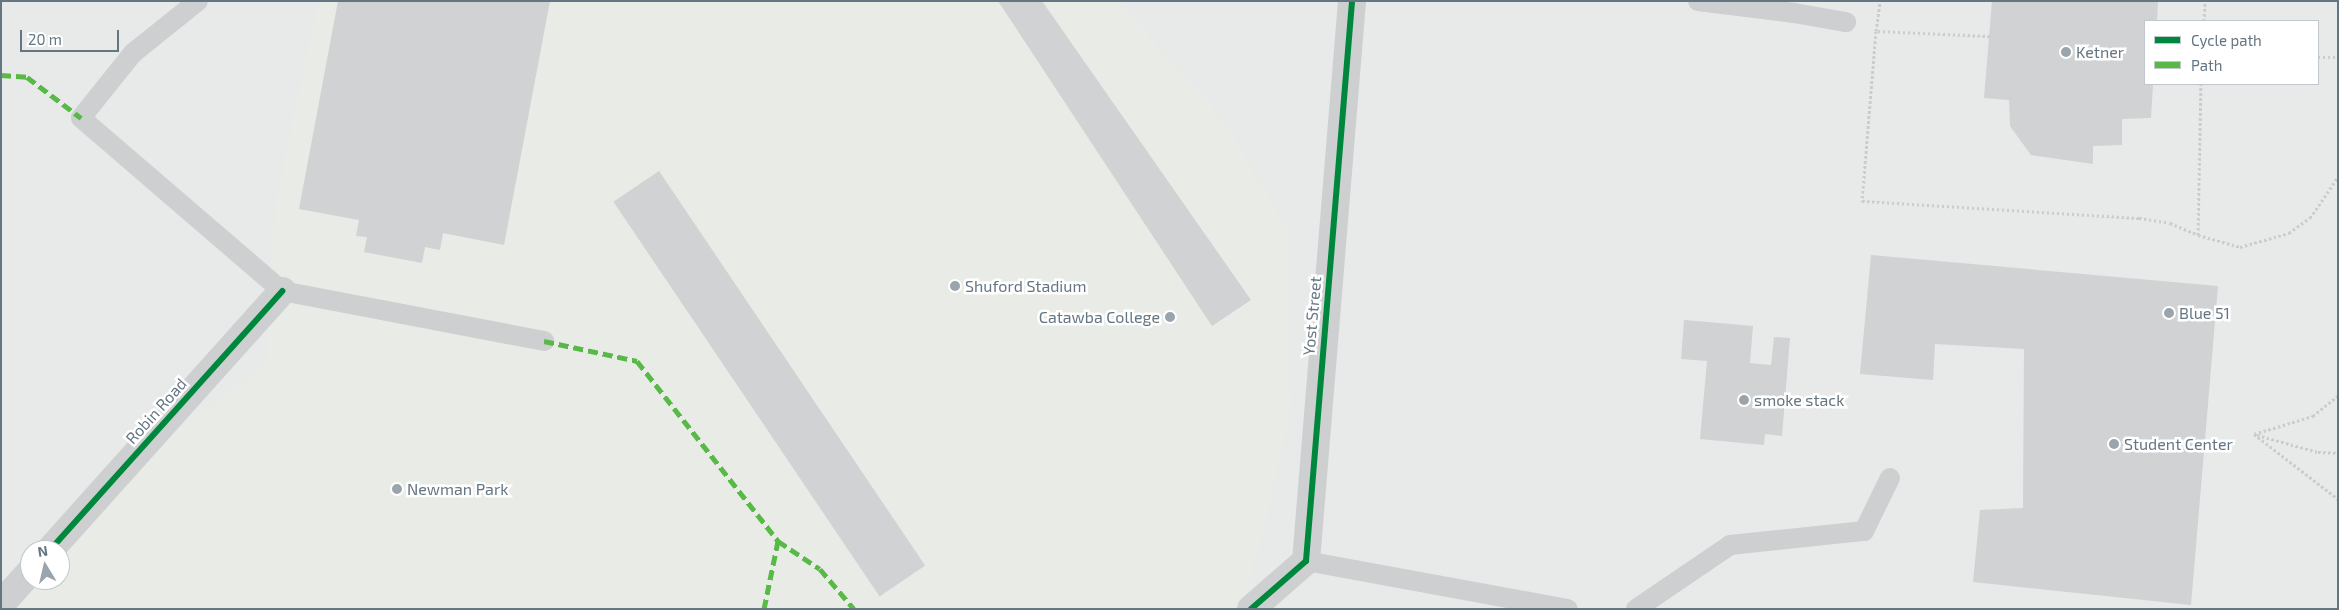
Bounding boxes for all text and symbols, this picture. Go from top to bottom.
scale bar [22,20,121,52]
legend [2144,20,2319,85]
text: 20 m [28,30,62,48]
text: Cycle path [2191,31,2262,49]
place label: Ketner [2076,42,2124,62]
marker: Ketner [2060,46,2072,58]
text: Path [2191,56,2222,74]
place label: Shuford Stadium [965,276,1086,296]
street label: Yost Street [1299,276,1325,356]
marker: Shuford Stadium [949,280,961,292]
place label: Blue 51 [2179,303,2230,323]
place label: Catawba College [1039,307,1160,327]
marker: Blue 51 [2163,307,2175,319]
marker: Catawba College [1164,311,1176,323]
street label: Robin Road [122,374,190,448]
place label: smoke stack [1754,390,1844,410]
marker: smoke stack [1738,394,1750,406]
place label: Student Center [2124,434,2233,454]
marker: Student Center [2108,438,2120,450]
place label: Newman Park [407,479,508,499]
marker: Newman Park [391,483,403,495]
north arrow [20,540,70,590]
text: N [36,541,49,560]

